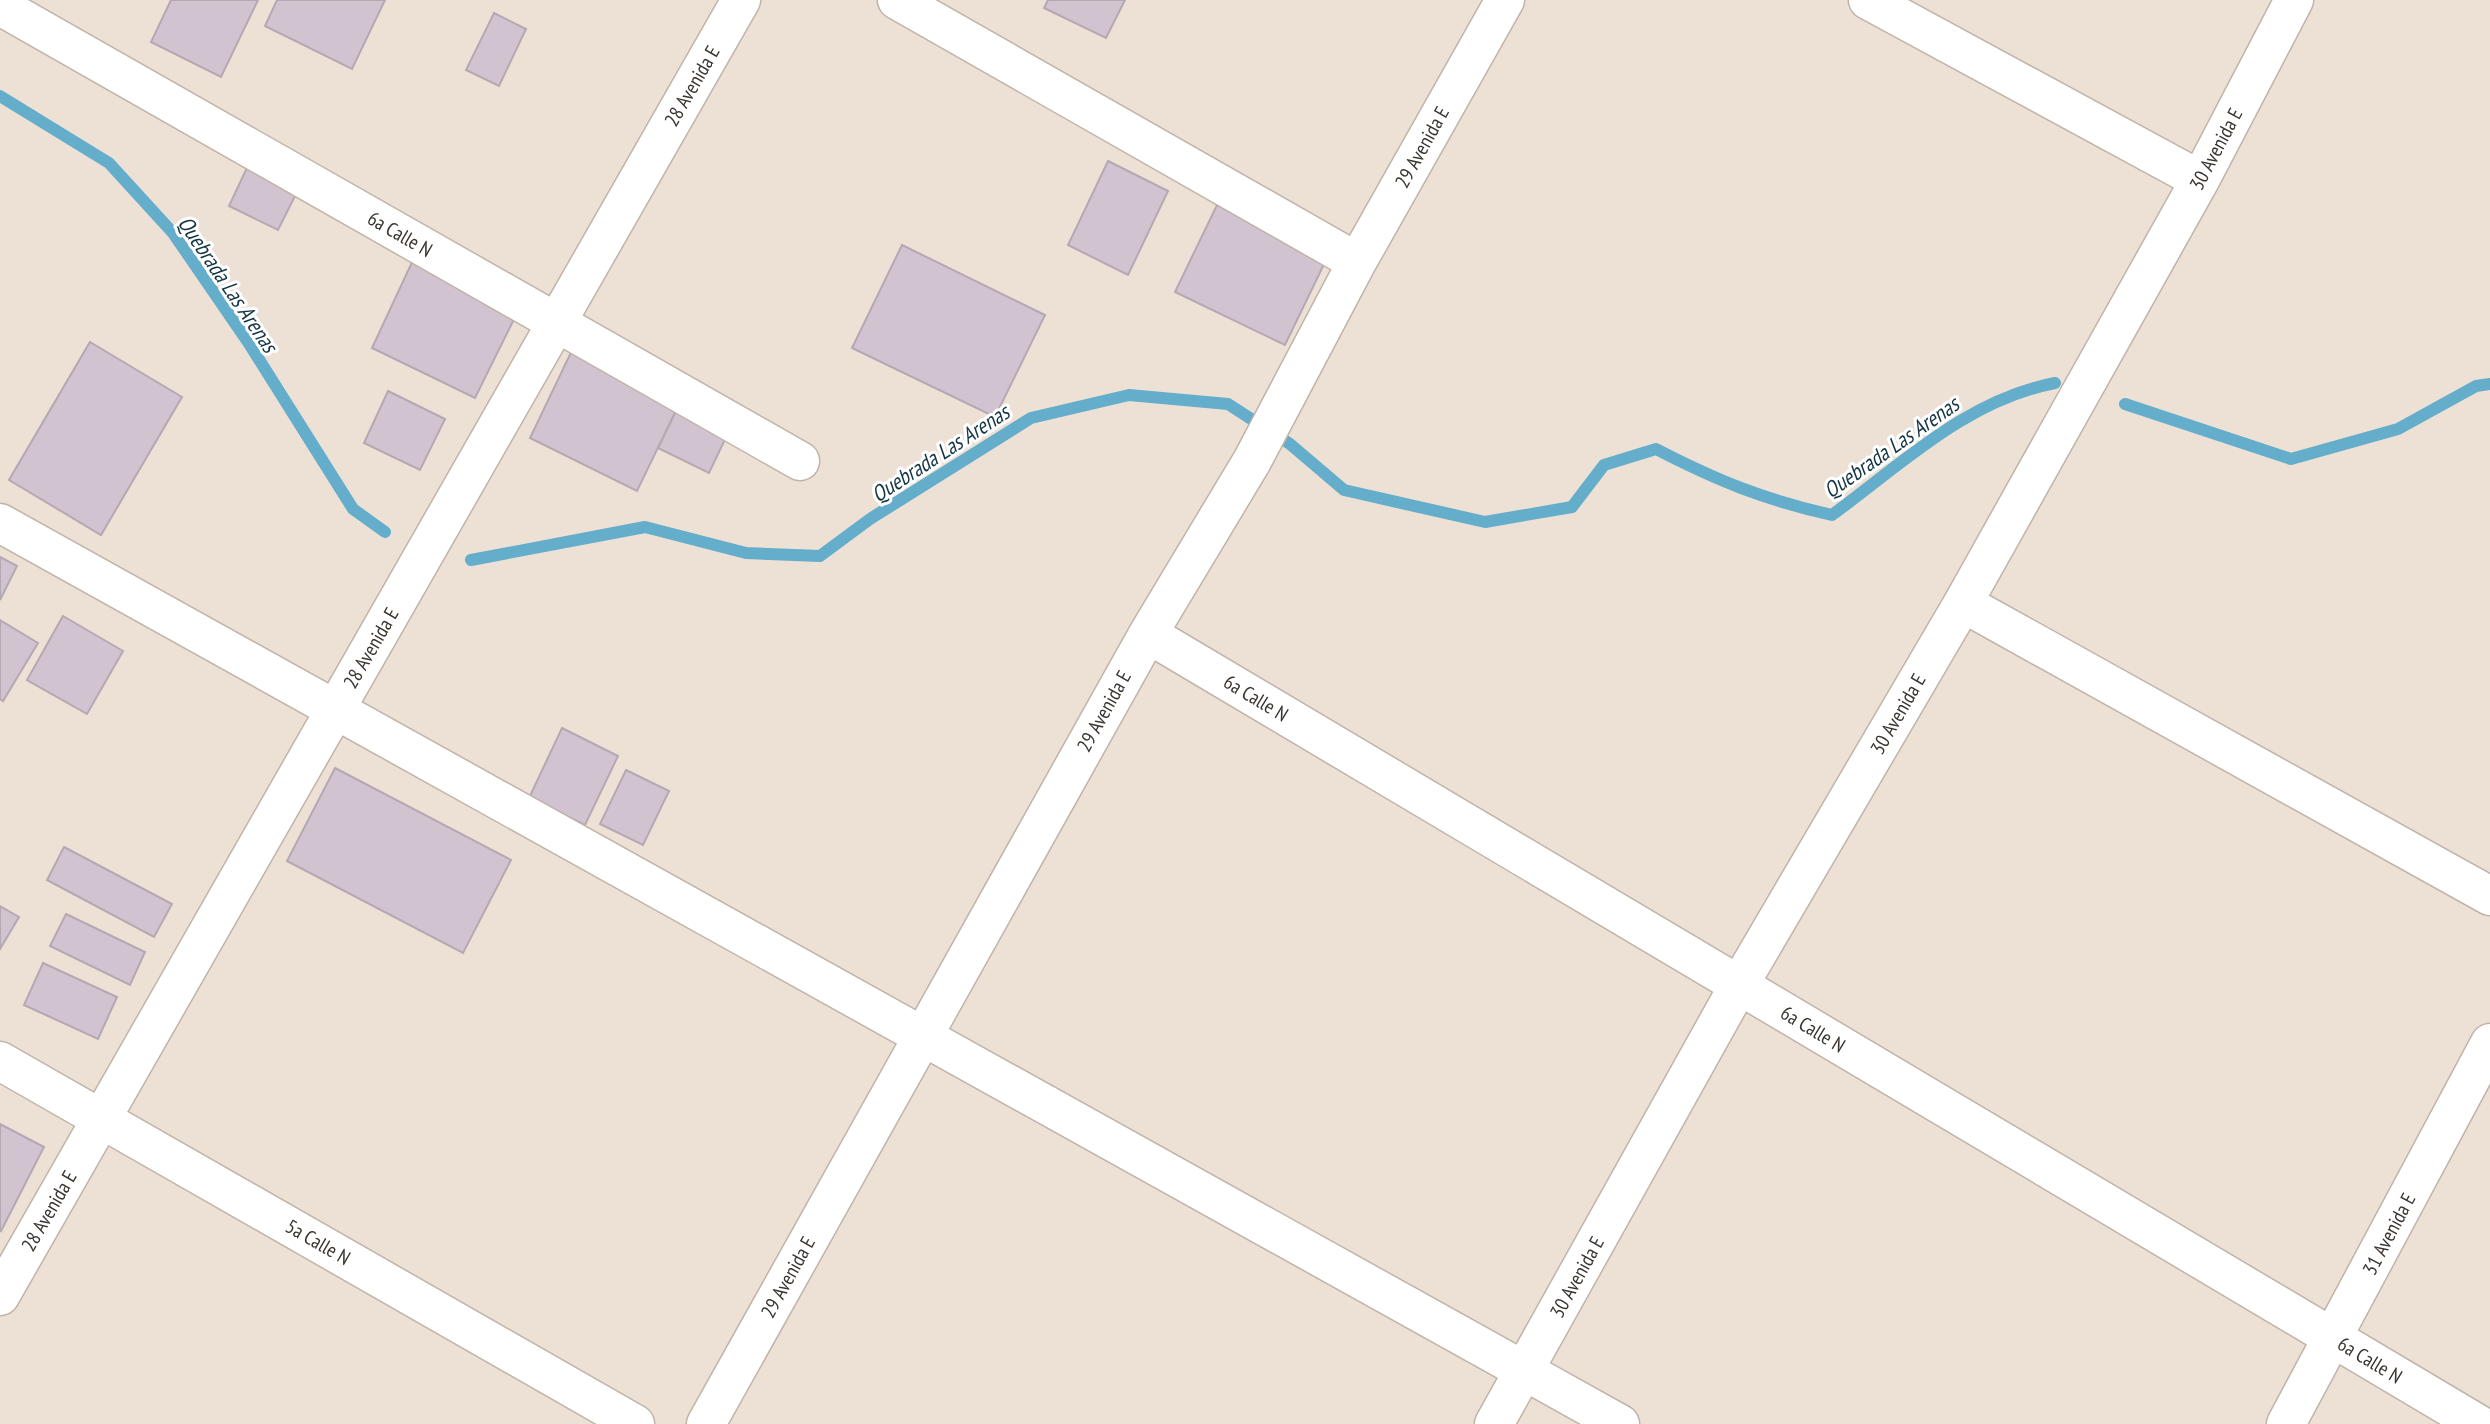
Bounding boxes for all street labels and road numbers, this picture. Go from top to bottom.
street label: 28 Avenida E [658,41,726,131]
street label: 29 Avenida E [1389,102,1455,192]
street label: 30 Avenida E [2184,104,2248,194]
street label: 6a Calle N [363,205,437,263]
street label: 28 Avenida E [337,603,405,693]
street label: 29 Avenida E [1071,666,1137,756]
street label: 6a Calle N [1219,669,1293,727]
street label: 30 Avenida E [1864,669,1932,759]
street label: 6a Calle N [1776,1000,1850,1058]
street label: 28 Avenida E [15,1166,83,1256]
street label: 31 Avenida E [2357,1189,2421,1279]
street label: 5a Calle N [281,1213,355,1271]
street label: 29 Avenida E [755,1232,821,1322]
street label: 30 Avenida E [1544,1232,1610,1322]
street label: 6a Calle N [2333,1331,2407,1389]

